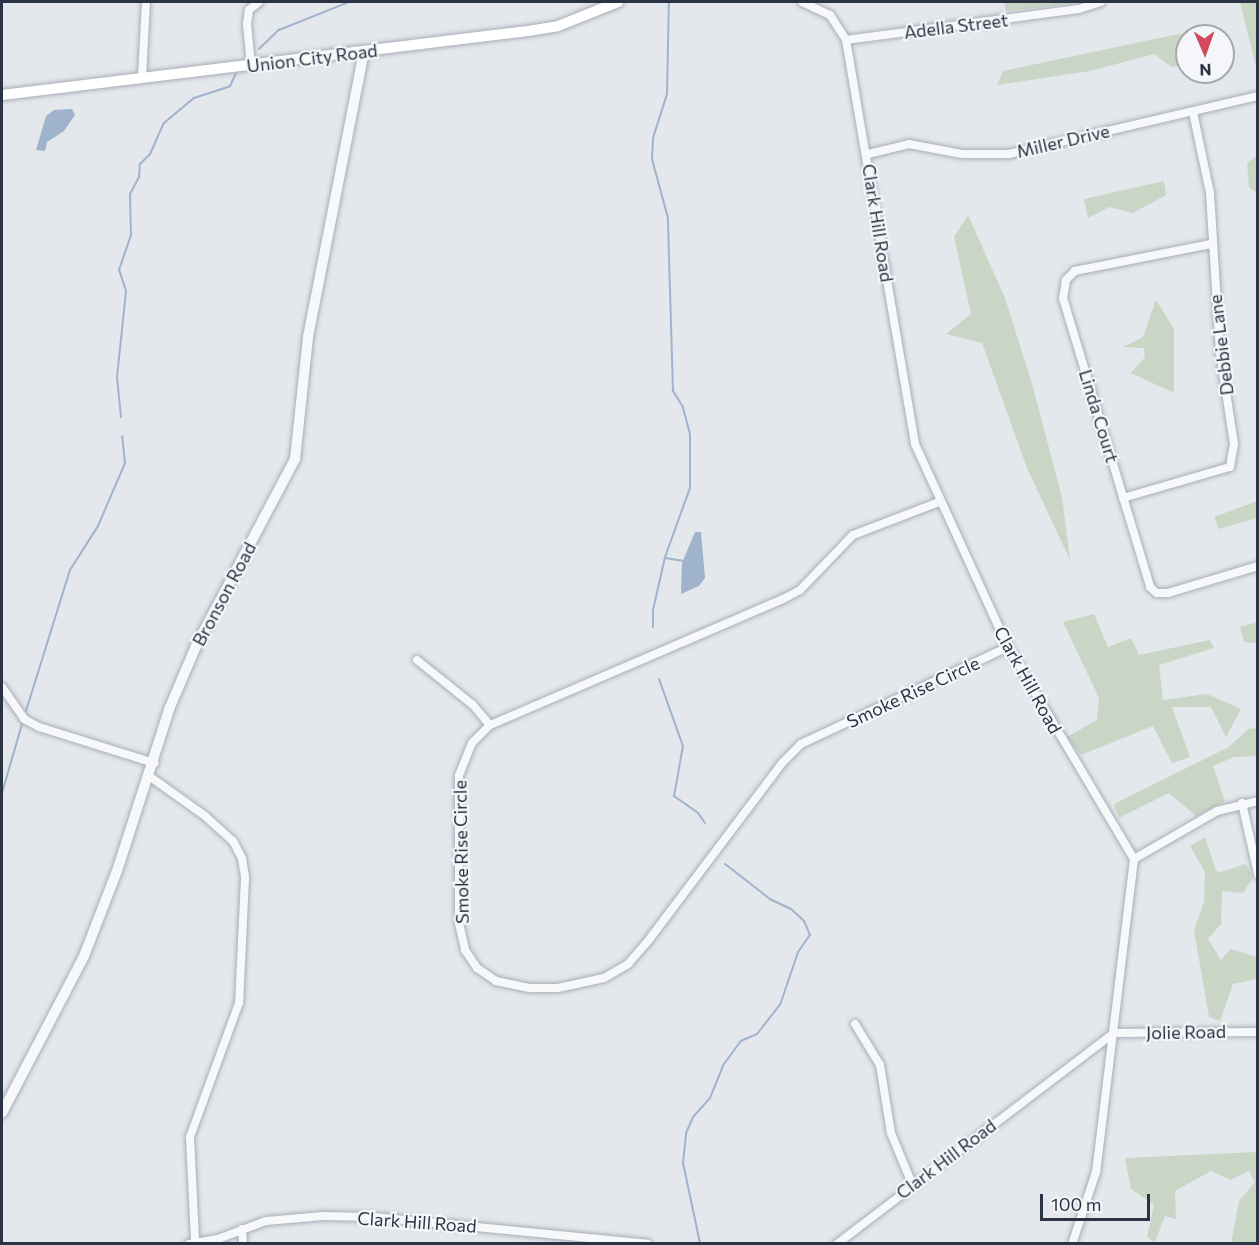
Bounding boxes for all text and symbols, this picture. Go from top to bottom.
street label: Adella Street [903,9,1009,43]
north arrow [1175,24,1235,84]
street label: Union City Road [245,39,379,77]
text: N [1199,61,1212,80]
street label: Miller Drive [1014,120,1112,162]
street label: Clark Hill Road [858,162,898,284]
street label: Debbie Lane [1204,293,1238,397]
street label: Linda Court [1075,367,1123,465]
street label: Bronson Road [188,538,260,650]
street label: Clark Hill Road [990,623,1066,737]
street label: Smoke Rise Circle [843,652,983,732]
street label: Smoke Rise Circle [449,780,473,924]
street label: Jolie Road [1146,1021,1226,1043]
street label: Clark Hill Road [892,1114,1000,1204]
scale bar [1043,1182,1152,1220]
text: 100 m [1051,1193,1101,1215]
street label: Clark Hill Road [357,1207,477,1237]

